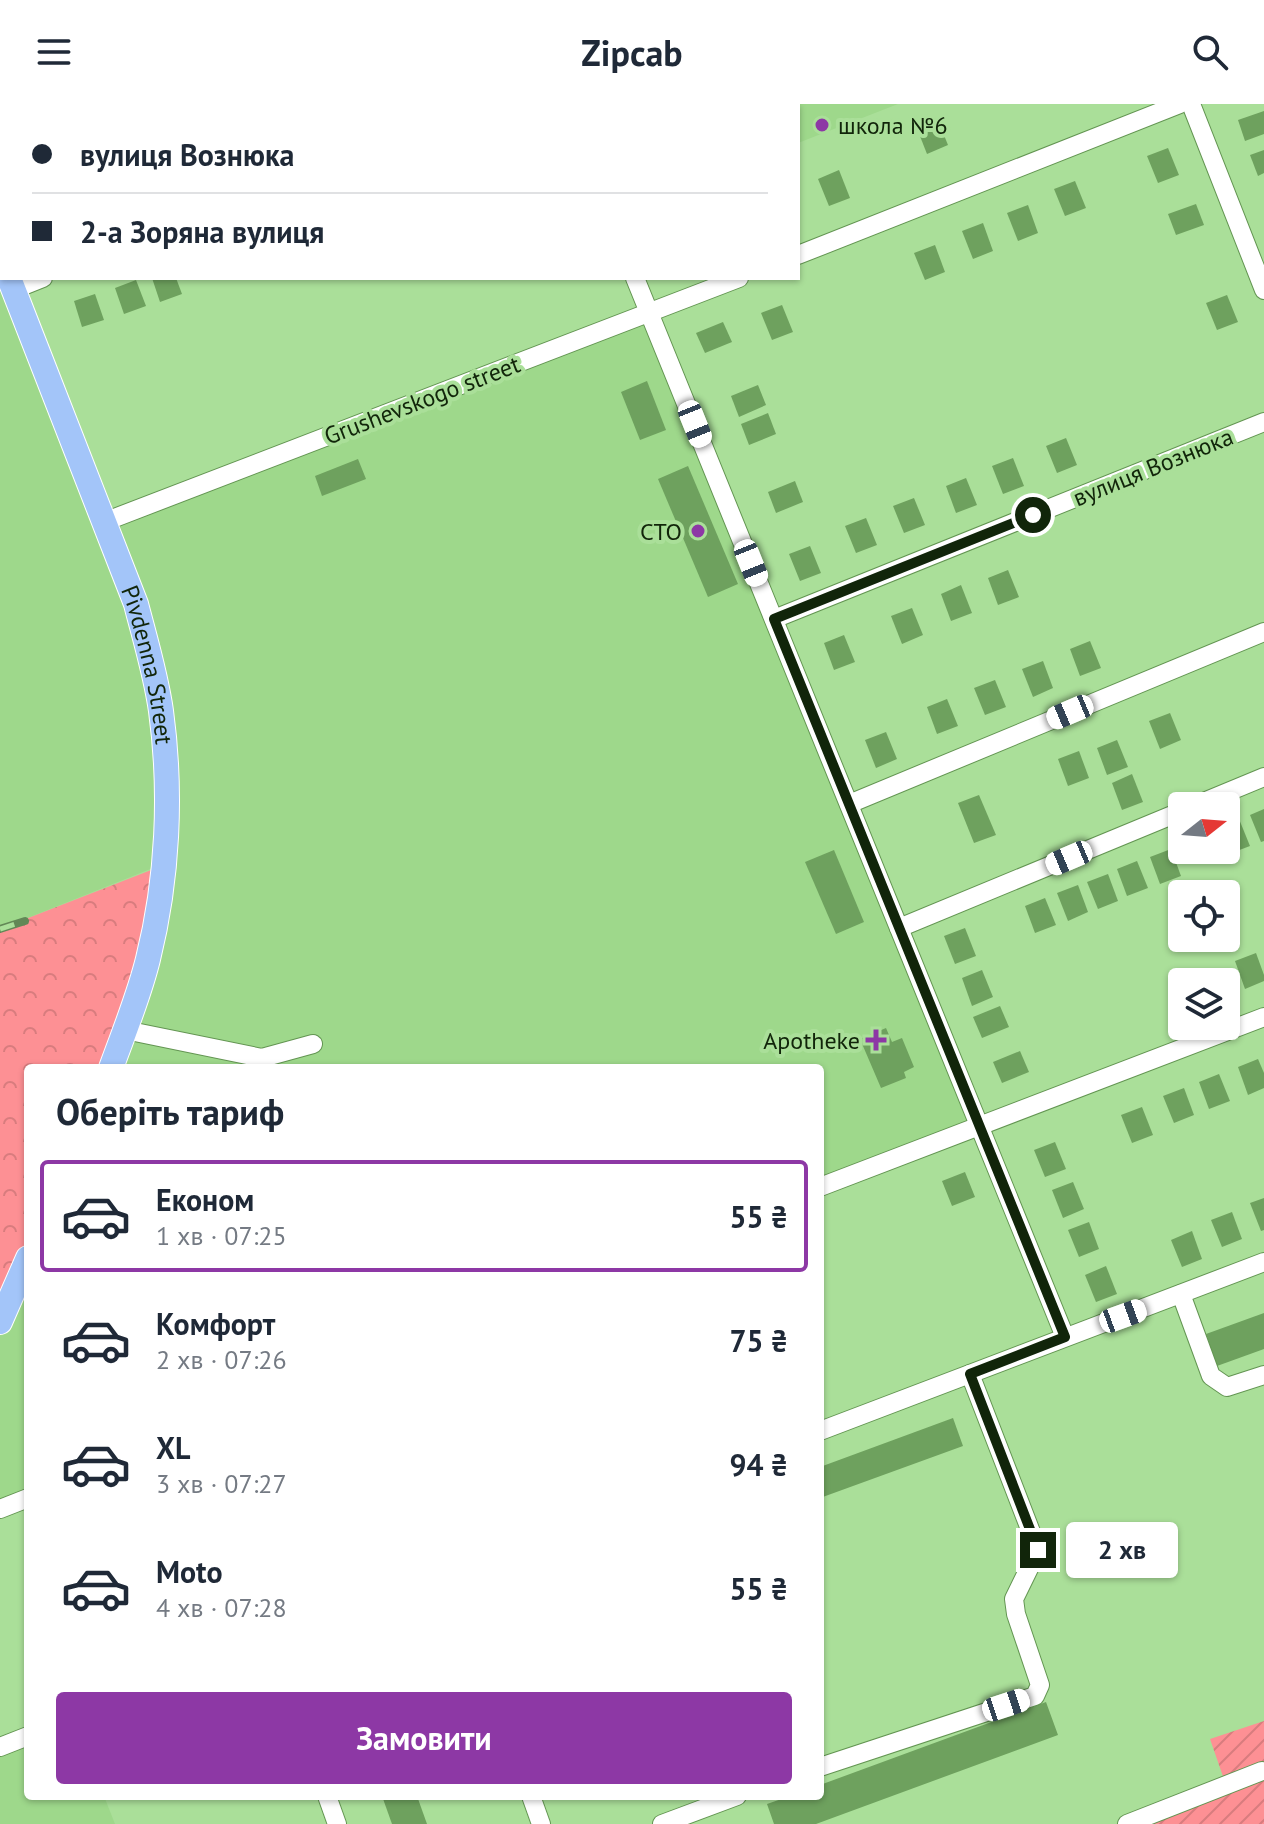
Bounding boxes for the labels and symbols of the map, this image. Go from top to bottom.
place label: школа №6 [838,110,948,141]
marker: школа №6 [813,116,831,134]
street label: Grushevskogo street [320,348,524,452]
car [675,397,715,451]
street label: вулиця Вознюка [1068,421,1238,513]
route start [1015,497,1051,533]
place label: СТО [640,516,682,547]
marker: СТО [689,522,707,540]
car [731,536,771,590]
street label: Pivdenna Street [115,581,180,746]
car [1043,692,1097,732]
north arrow [1168,792,1240,864]
car [1042,838,1096,878]
place label: Apotheke [763,1025,860,1056]
marker: Apotheke [867,1031,885,1049]
car [1096,1297,1150,1335]
callout: 2 хв [1066,1522,1178,1578]
route end [1020,1532,1056,1568]
car [979,1686,1033,1724]

